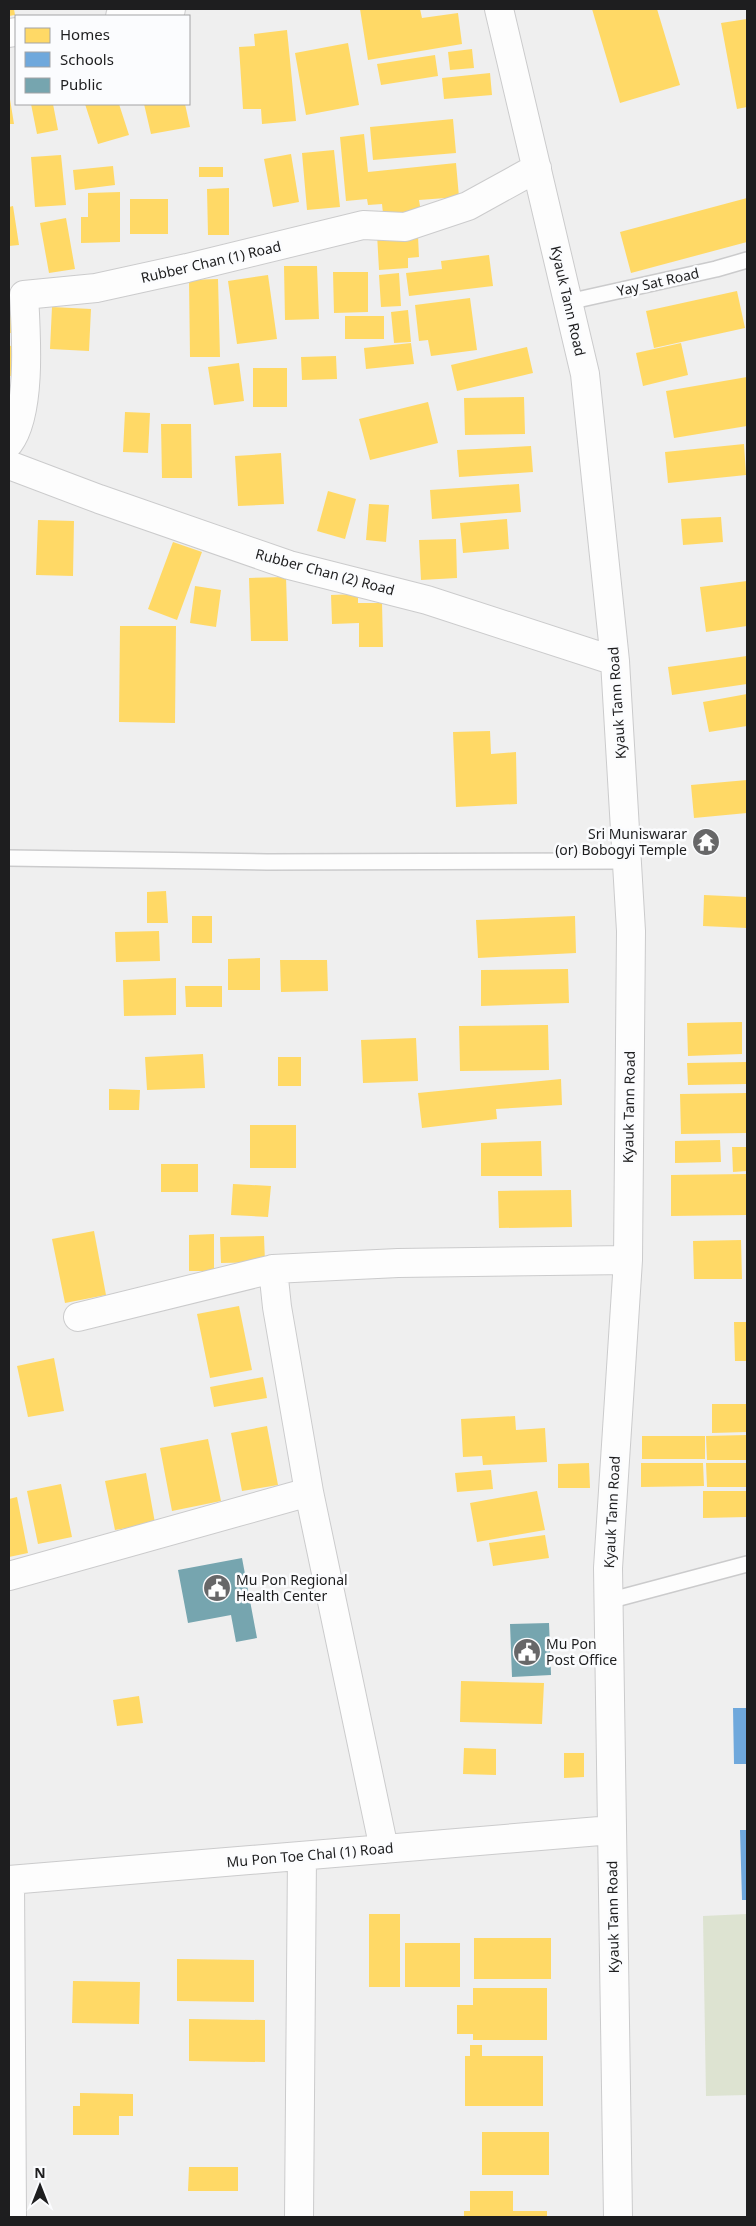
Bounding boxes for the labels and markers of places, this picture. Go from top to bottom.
place label: Sri Muniswarar (or) Bobogyi Temple [555,824,687,859]
temple icon: Sri Muniswarar (or) Bobogyi Temple [691,827,721,857]
place label: Mu Pon Regional Health Center [236,1570,348,1605]
public building icon: Mu Pon Regional Health Center [202,1573,232,1603]
place label: Mu Pon Post Office [546,1634,617,1669]
public building icon: Mu Pon Post Office [512,1637,542,1667]

